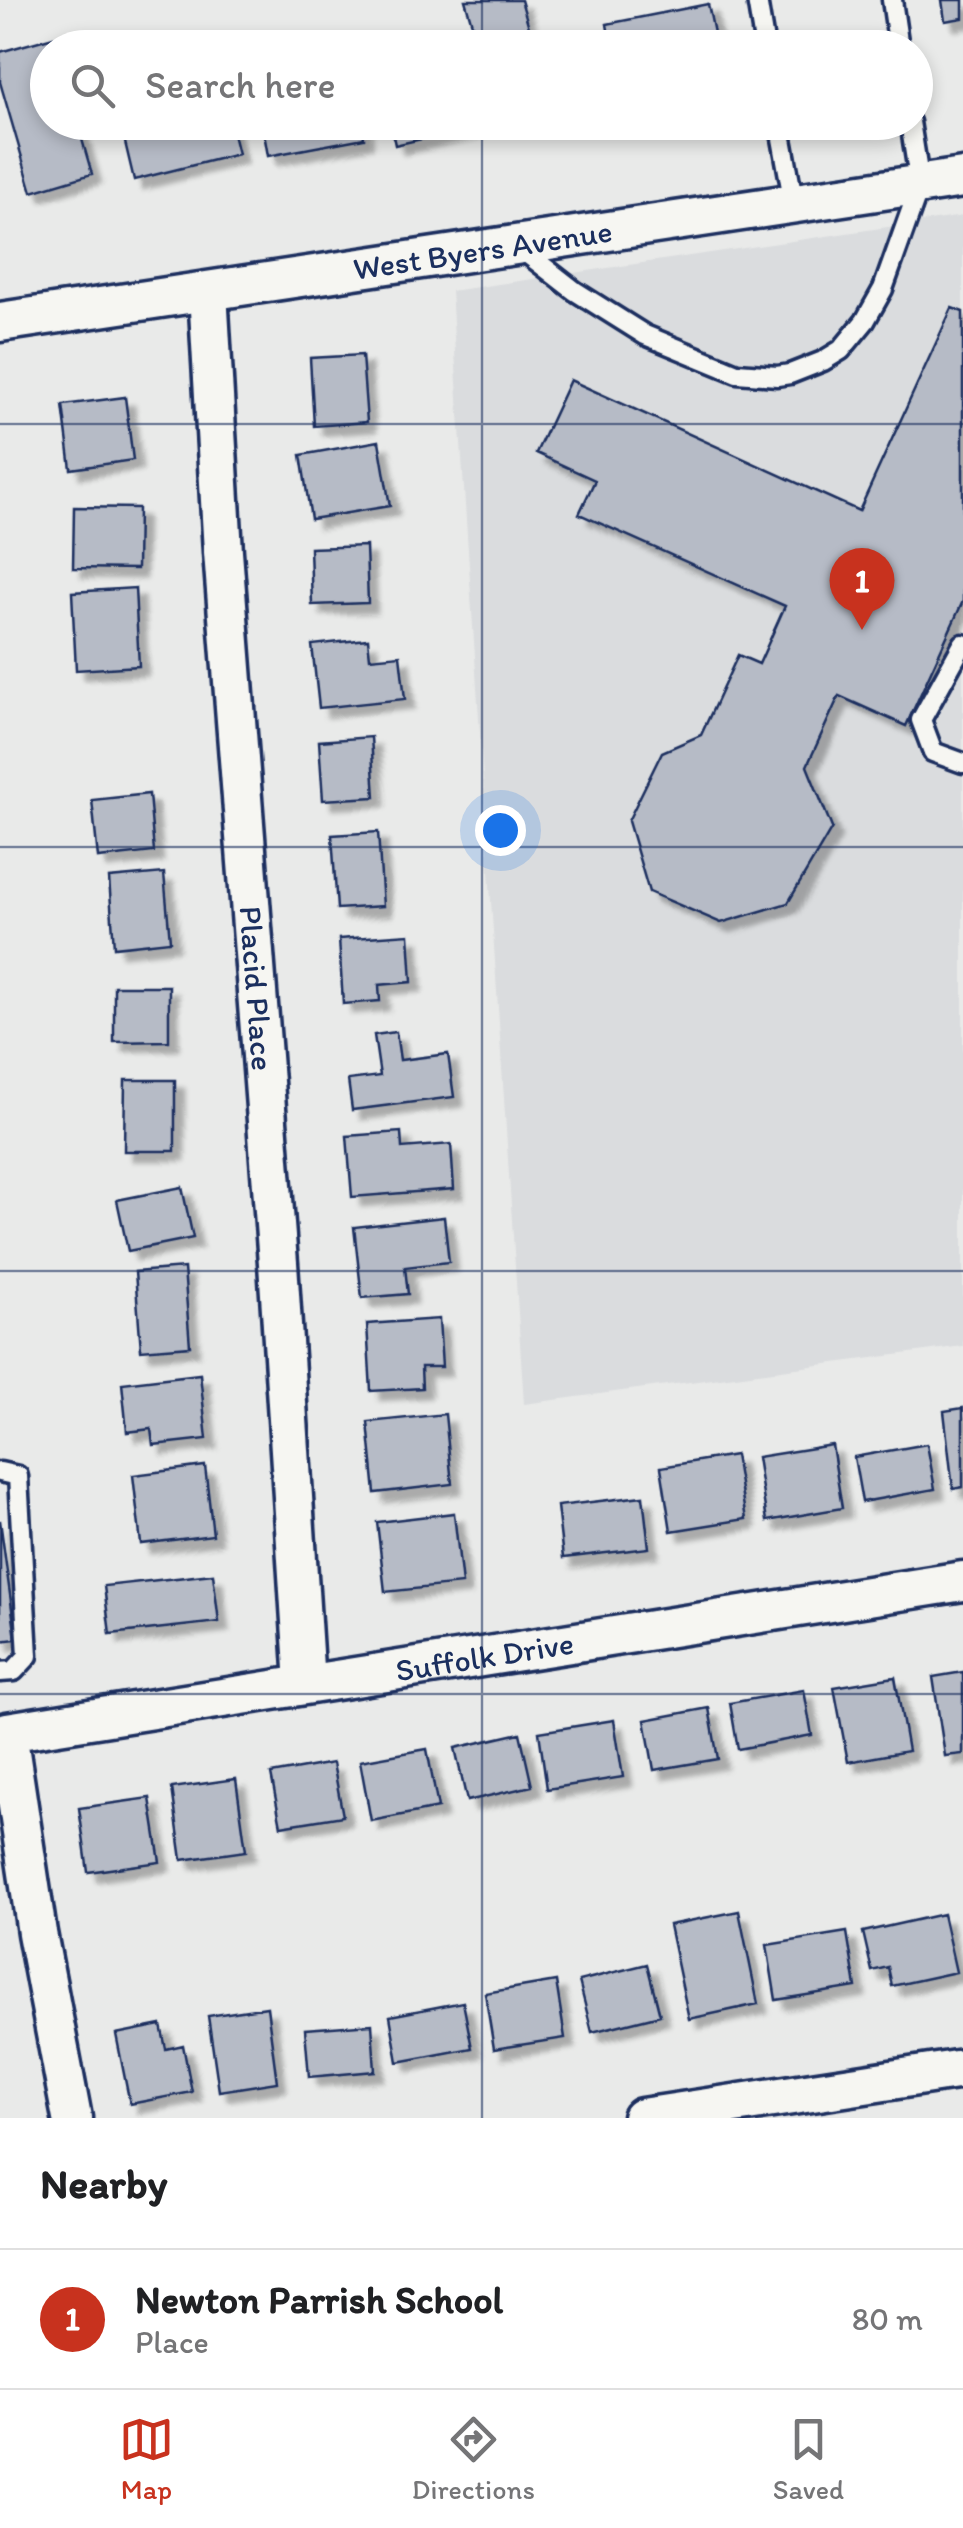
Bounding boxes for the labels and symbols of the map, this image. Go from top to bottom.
street label: West Byers Avenue [351,212,615,288]
pin: 1 [830,548,894,630]
your location [475,805,526,856]
street label: Placid Place [231,904,282,1072]
street label: Suffolk Drive [393,1624,576,1689]

